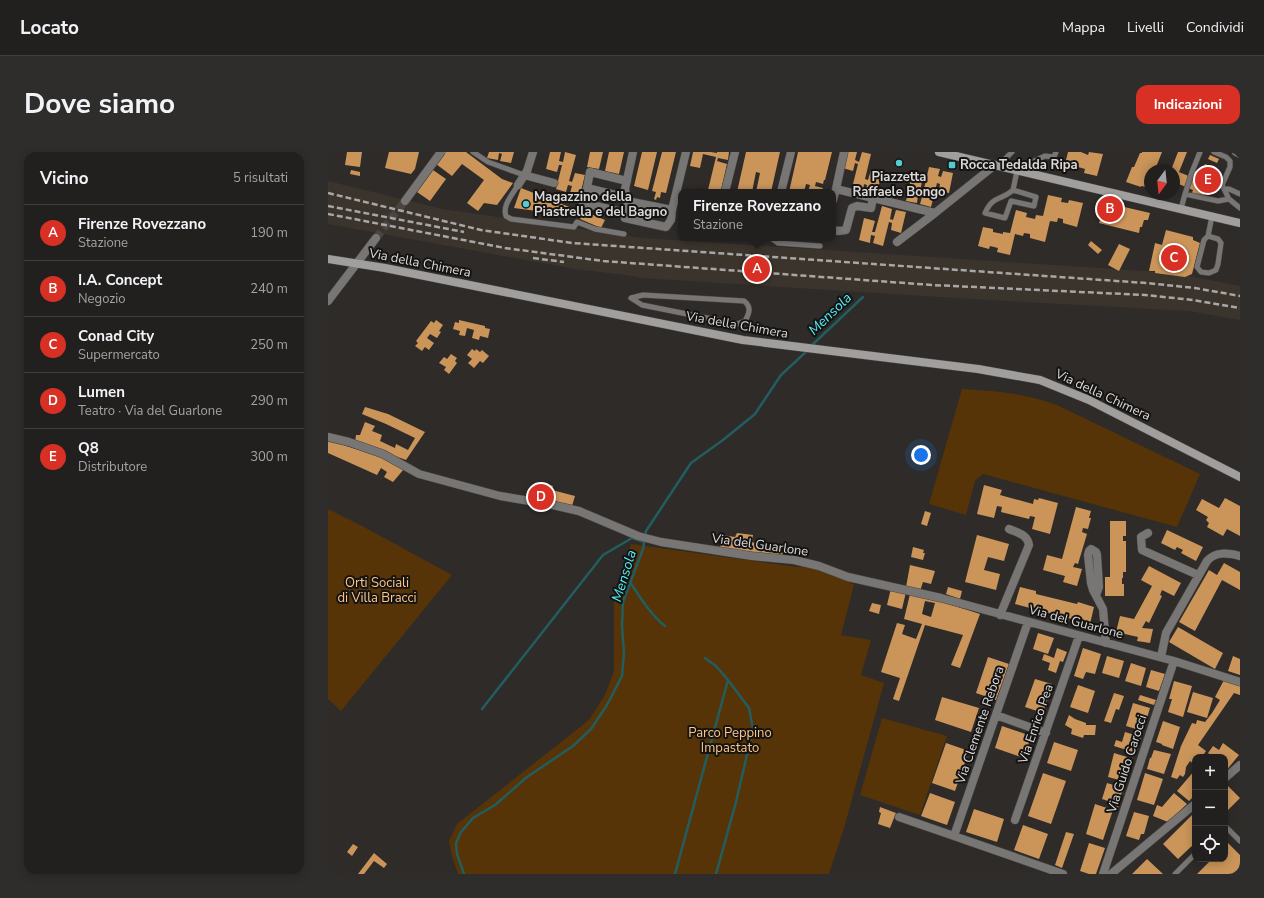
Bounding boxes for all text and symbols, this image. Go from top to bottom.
text: Locato [20,15,79,41]
text: Mappa [1062,18,1105,37]
text: Livelli [1127,18,1164,37]
text: Condividi [1186,18,1244,37]
text: Dove siamo [24,85,175,123]
button: Indicazioni [1136,85,1240,124]
place label: Rocca Tedalda Ripa [960,156,1078,174]
marker: Piazzetta Raffaele Bongo [894,158,904,168]
marker: Rocca Tedalda Ripa [947,160,957,170]
north arrow [1144,164,1180,200]
pin: E [1195,165,1221,195]
text: Vicino [40,167,89,190]
place label: Piazzetta Raffaele Bongo [852,168,946,201]
text: 5 risultati [233,169,288,187]
place label: Magazzino della Piastrella e del Bagno [534,188,667,221]
popup [678,189,836,241]
pin: B [1097,194,1123,224]
text: Firenze Rovezzano [693,196,821,216]
marker: Magazzino della Piastrella e del Bagno [521,199,531,209]
text: Firenze Rovezzano [78,214,206,234]
text: Stazione [693,216,743,234]
text: A [48,224,58,242]
text: 190 m [250,224,288,242]
text: Stazione [78,234,128,252]
pin: C [1161,243,1187,273]
street label: Via della Chimera [367,244,472,282]
pin: A [744,254,770,284]
text: I.A. Concept [78,270,162,290]
text: B [49,280,57,298]
text: 240 m [250,280,288,298]
water label: Mensola [804,289,856,339]
text: Negozio [78,290,126,308]
street label: Via della Chimera [684,307,789,343]
text: Conad City [78,326,154,346]
text: C [49,336,57,354]
text: 250 m [250,336,288,354]
text: Supermercato [78,346,160,364]
street label: Via della Chimera [1051,365,1154,425]
text: Lumen [78,382,125,402]
text: D [48,392,58,410]
text: 290 m [250,392,288,410]
text: Teatro · Via del Guarlone [78,402,222,420]
text: Q8 [78,438,99,458]
your location [911,445,931,465]
text: E [49,448,57,466]
text: 300 m [250,448,288,466]
text: Distributore [78,458,147,476]
pin: D [528,482,554,512]
street label: Via del Guarlone [709,529,810,561]
water label: Mensola [607,548,641,604]
park label: Orti Sociali di Villa Bracci [337,574,417,607]
street label: Via del Guarlone [1026,600,1125,643]
street label: Via Clemente Rebora [951,664,1009,787]
street label: Via Enrico Pea [1014,682,1058,767]
street label: Via Guido Carocci [1102,713,1151,816]
park label: Parco Peppino Impastato [688,724,772,757]
map controls [1192,754,1228,862]
button: + [1192,754,1228,790]
button: − [1192,790,1228,826]
button: locate [1192,826,1228,862]

